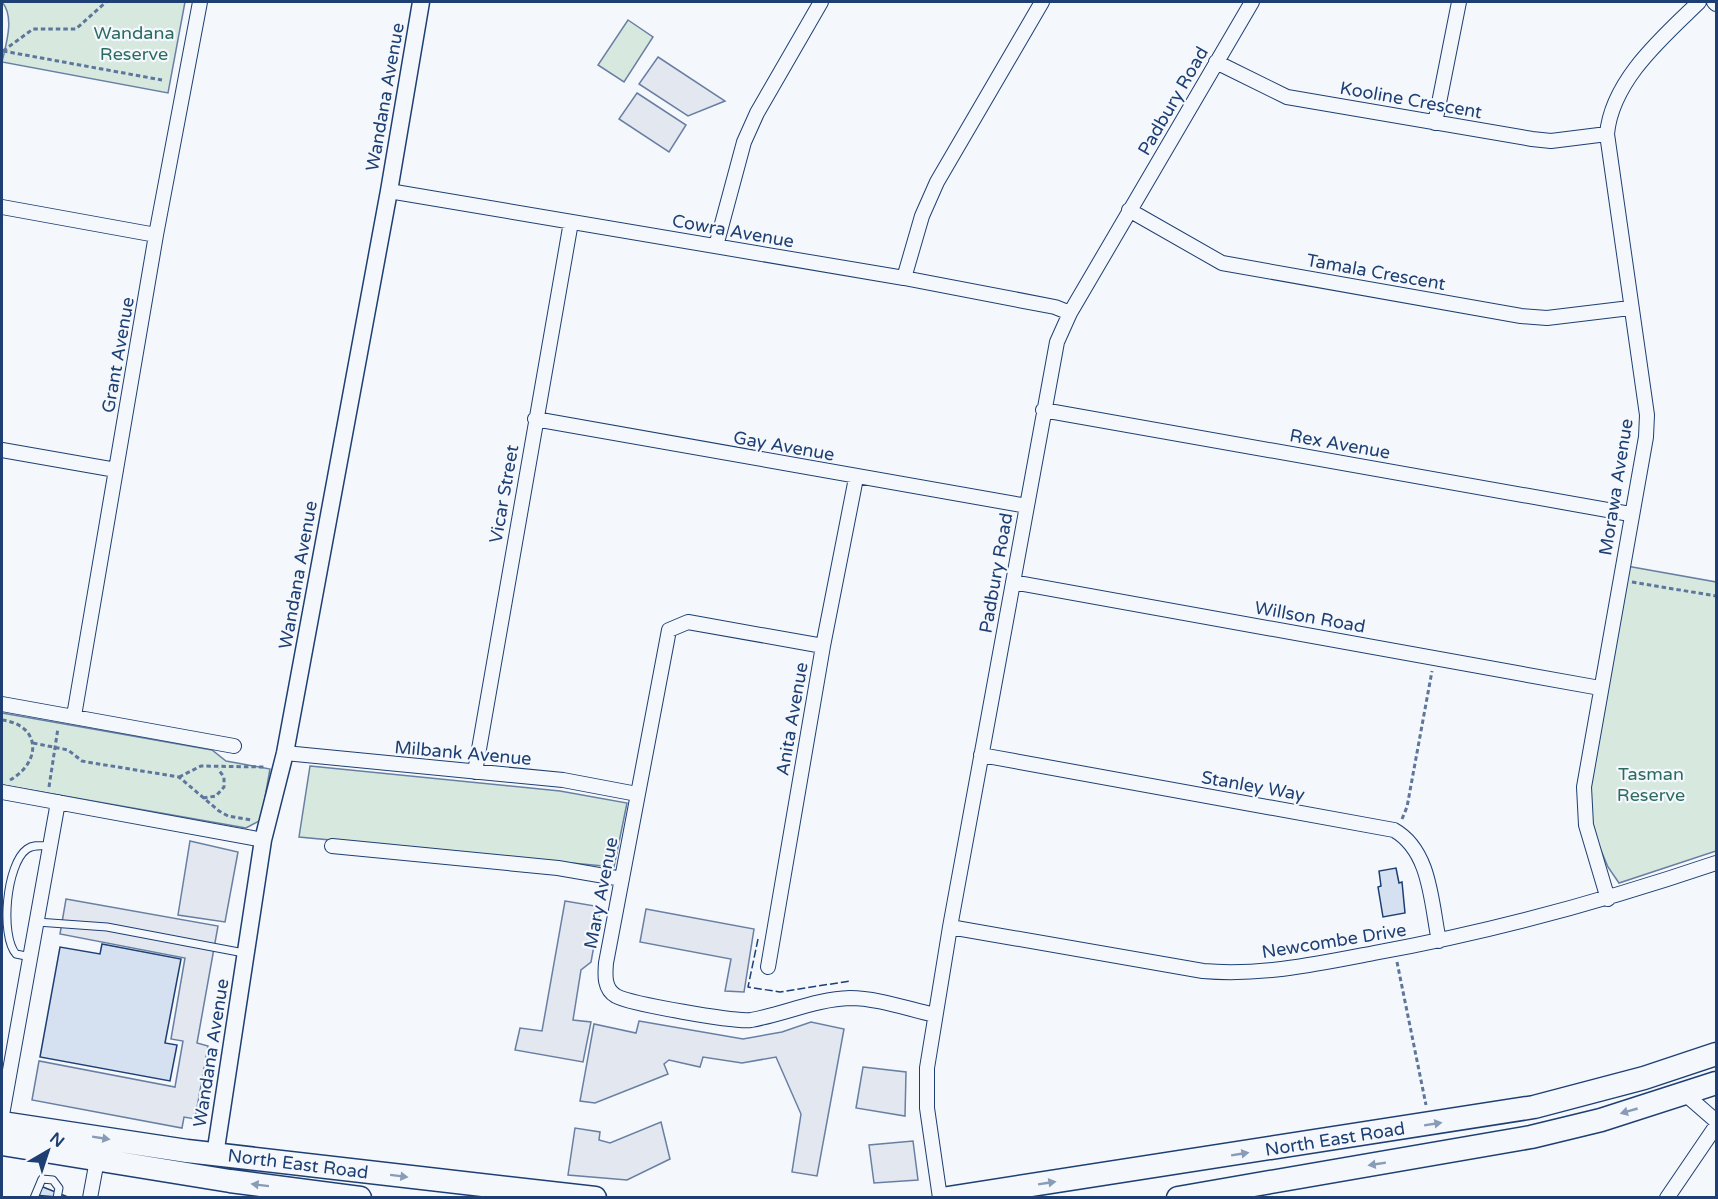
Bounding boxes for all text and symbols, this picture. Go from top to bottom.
street label: Wandana Avenue [361,21,409,173]
park label: Wandana Reserve [93,22,175,65]
street label: Padbury Road [1133,43,1213,159]
street label: Kooline Crescent [1338,77,1484,123]
street label: Cowra Avenue [670,209,796,253]
street label: Tamala Crescent [1305,249,1447,295]
street label: Grant Avenue [97,295,139,415]
street label: Morawa Avenue [1594,417,1638,557]
street label: Rex Avenue [1288,424,1392,464]
street label: Gay Avenue [732,426,836,466]
street label: Vicar Street [485,443,523,545]
street label: Wandana Avenue [274,499,322,651]
street label: Padbury Road [975,511,1017,635]
street label: Willson Road [1253,596,1367,638]
street label: Anita Avenue [771,661,813,777]
street label: Milbank Avenue [394,736,532,770]
park label: Tasman Reserve [1617,763,1685,806]
street label: Stanley Way [1200,766,1307,806]
street label: Mary Avenue [579,835,623,951]
street label: Newcombe Drive [1260,919,1408,963]
street label: Wandana Avenue [188,977,234,1129]
one-way arrow [1620,1107,1638,1116]
street label: North East Road [1263,1117,1407,1161]
one-way arrow [1423,1120,1442,1129]
north arrow [18,1121,78,1181]
text: N [46,1128,68,1152]
one-way arrow [91,1134,110,1143]
street label: North East Road [226,1144,370,1184]
one-way arrow [1230,1149,1249,1158]
one-way arrow [1367,1160,1386,1169]
one-way arrow [389,1171,408,1181]
one-way arrow [1038,1178,1057,1187]
one-way arrow [251,1180,270,1189]

